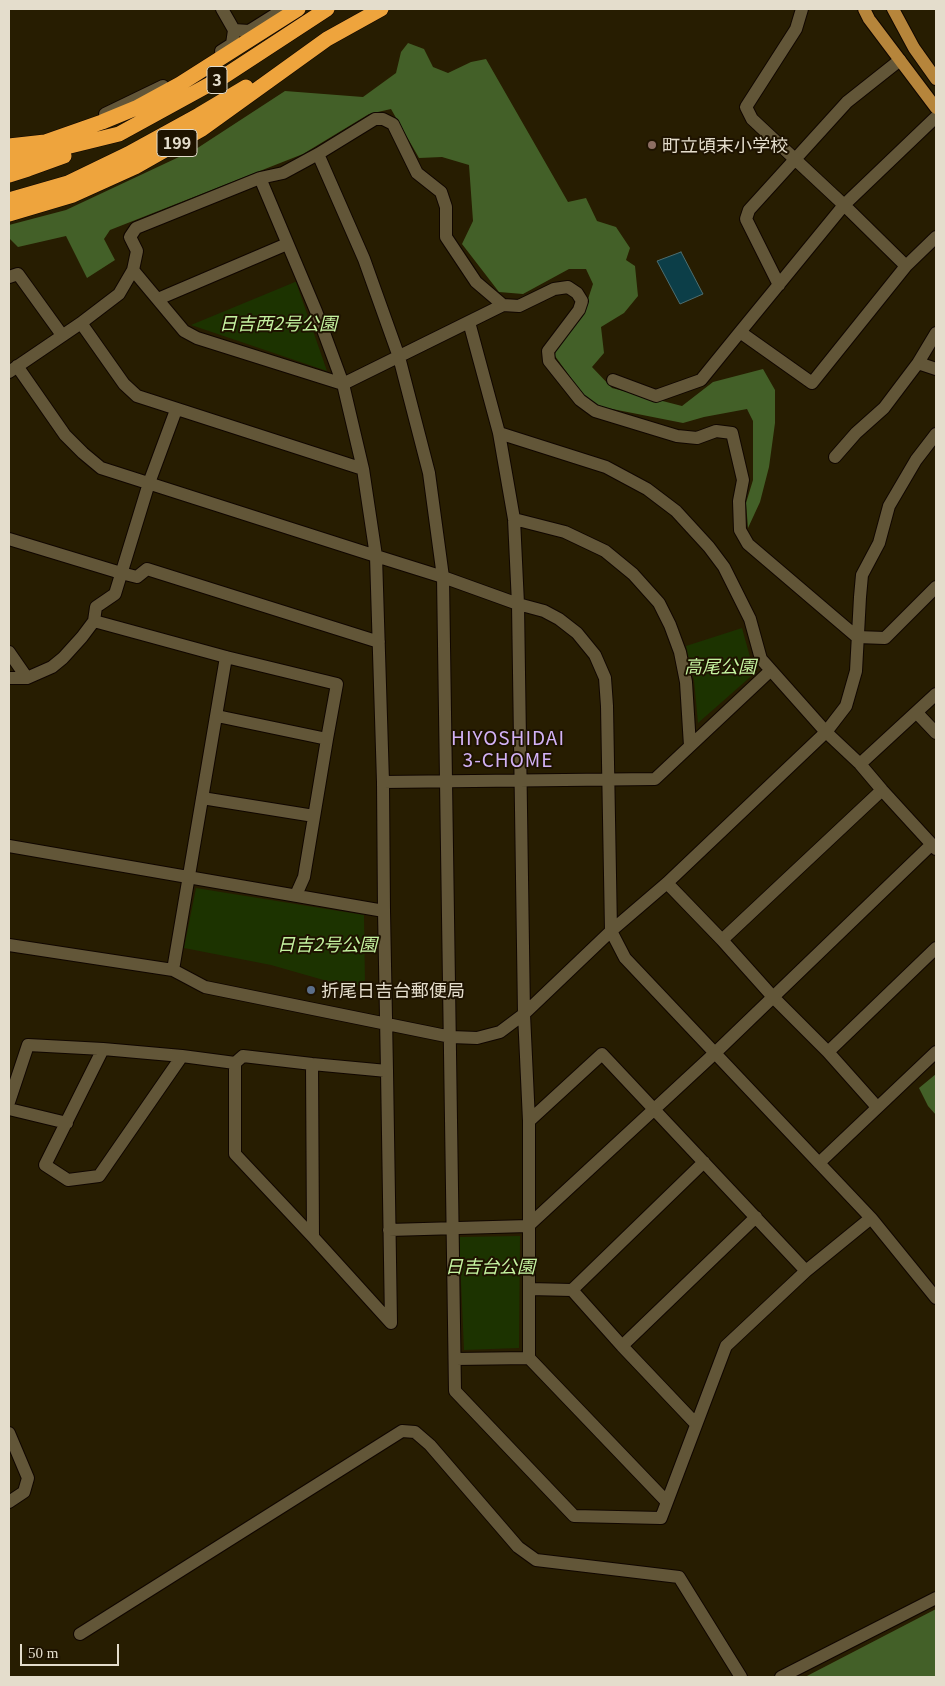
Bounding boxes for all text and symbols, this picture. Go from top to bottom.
road number: 3 [207,66,227,94]
road number: 199 [157,130,197,156]
place label: 町立頃末小学校 [662,134,788,156]
marker: 町立頃末小学校 [646,139,658,151]
park label: 日吉西2号公園 [219,312,337,334]
park label: 高尾公園 [684,655,756,677]
district label: HIYOSHIDAI 3-CHOME [450,727,566,771]
park label: 日吉2号公園 [277,933,377,955]
place label: 折尾日吉台郵便局 [321,979,465,1001]
marker: 折尾日吉台郵便局 [305,984,317,996]
park label: 日吉台公園 [445,1255,535,1277]
scale bar [22,1634,121,1666]
text: 50 m [28,1645,58,1661]

